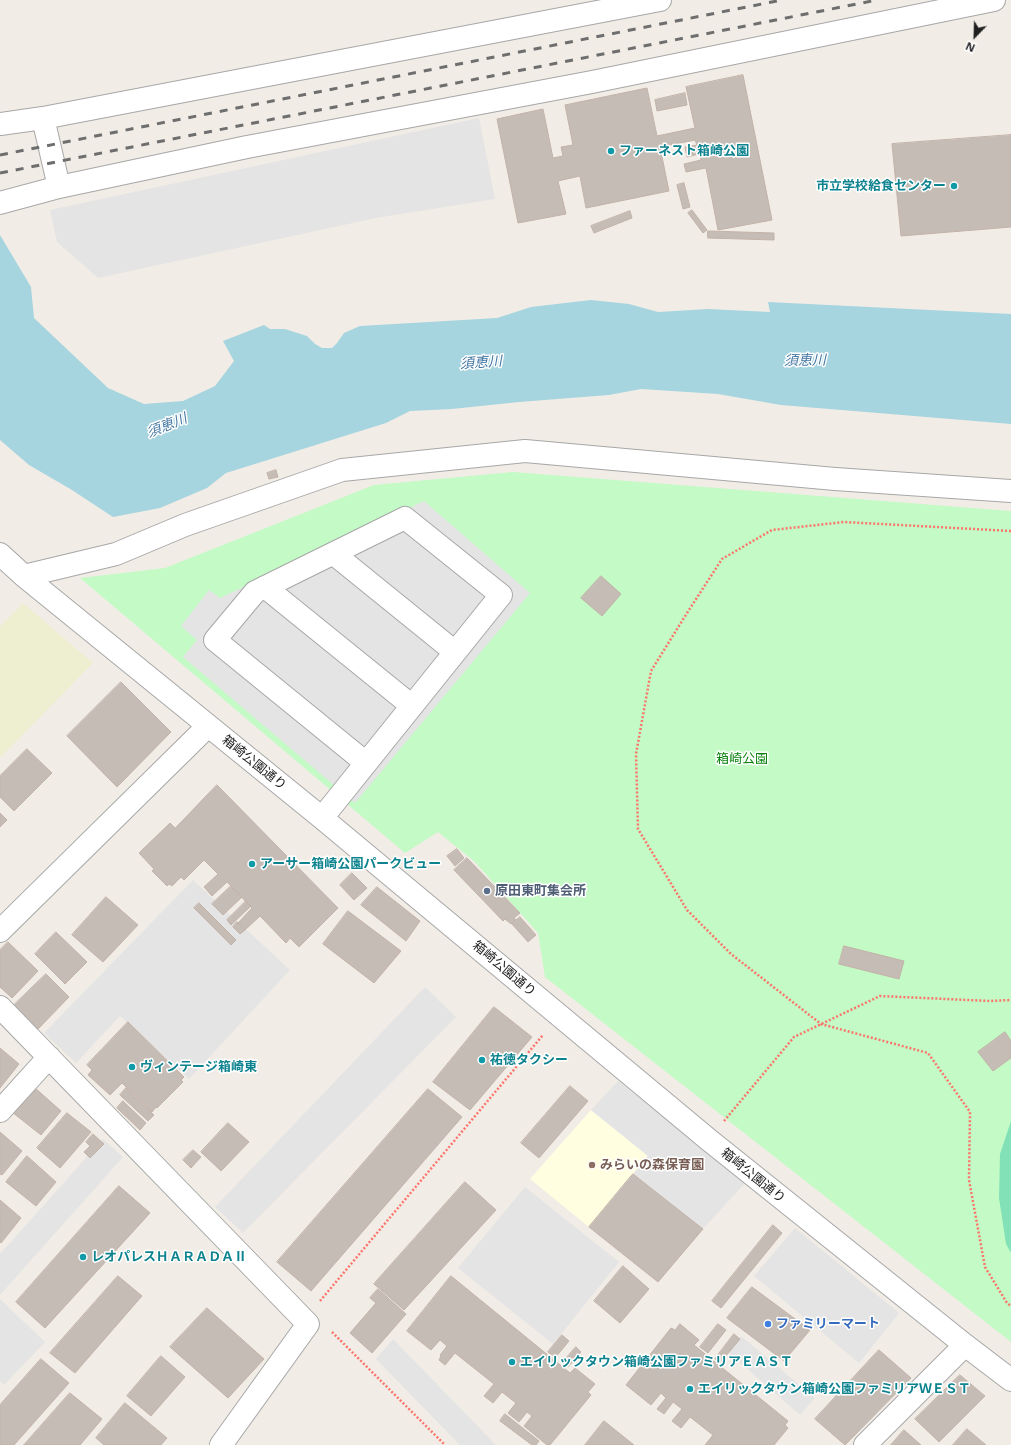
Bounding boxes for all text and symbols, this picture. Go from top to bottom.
north arrow [955,16,995,56]
text: N [963,39,977,56]
place label: ファーネスト箱崎公園 [619,143,749,159]
marker: ファーネスト箱崎公園 [606,146,616,156]
place label: 市立学校給食センター [816,178,946,194]
marker: 市立学校給食センター [949,181,959,191]
water label: 須恵川 [784,352,826,370]
water label: 須恵川 [459,353,503,373]
water label: 須恵川 [144,410,190,442]
street label: 箱崎公園通り [219,732,289,794]
park label: 箱崎公園 [716,751,768,767]
place label: アーサー箱崎公園パークビュー [260,856,441,872]
marker: アーサー箱崎公園パークビュー [247,859,257,869]
place label: 原田東町集会所 [495,883,586,899]
marker: 原田東町集会所 [482,886,492,896]
street label: 箱崎公園通り [469,938,539,1000]
place label: 祐徳タクシー [490,1052,568,1068]
marker: 祐徳タクシー [477,1055,487,1065]
place label: ヴィンテージ箱崎東 [140,1059,257,1075]
marker: ヴィンテージ箱崎東 [127,1062,137,1072]
street label: 箱崎公園通り [718,1145,788,1207]
place label: みらいの森保育園 [600,1157,704,1173]
marker: みらいの森保育園 [587,1160,597,1170]
place label: レオパレスＨＡＲＡＤＡⅡ [91,1249,247,1265]
marker: レオパレスＨＡＲＡＤＡⅡ [78,1252,88,1262]
place label: ファミリーマート [776,1316,880,1332]
marker: ファミリーマート [763,1319,773,1329]
place label: エイリックタウン箱崎公園ファミリアＥＡＳＴ [520,1354,793,1370]
marker: エイリックタウン箱崎公園ファミリアＥＡＳＴ [507,1357,517,1367]
place label: エイリックタウン箱崎公園ファミリアＷＥＳＴ [698,1381,971,1397]
marker: エイリックタウン箱崎公園ファミリアＷＥＳＴ [685,1384,695,1394]

